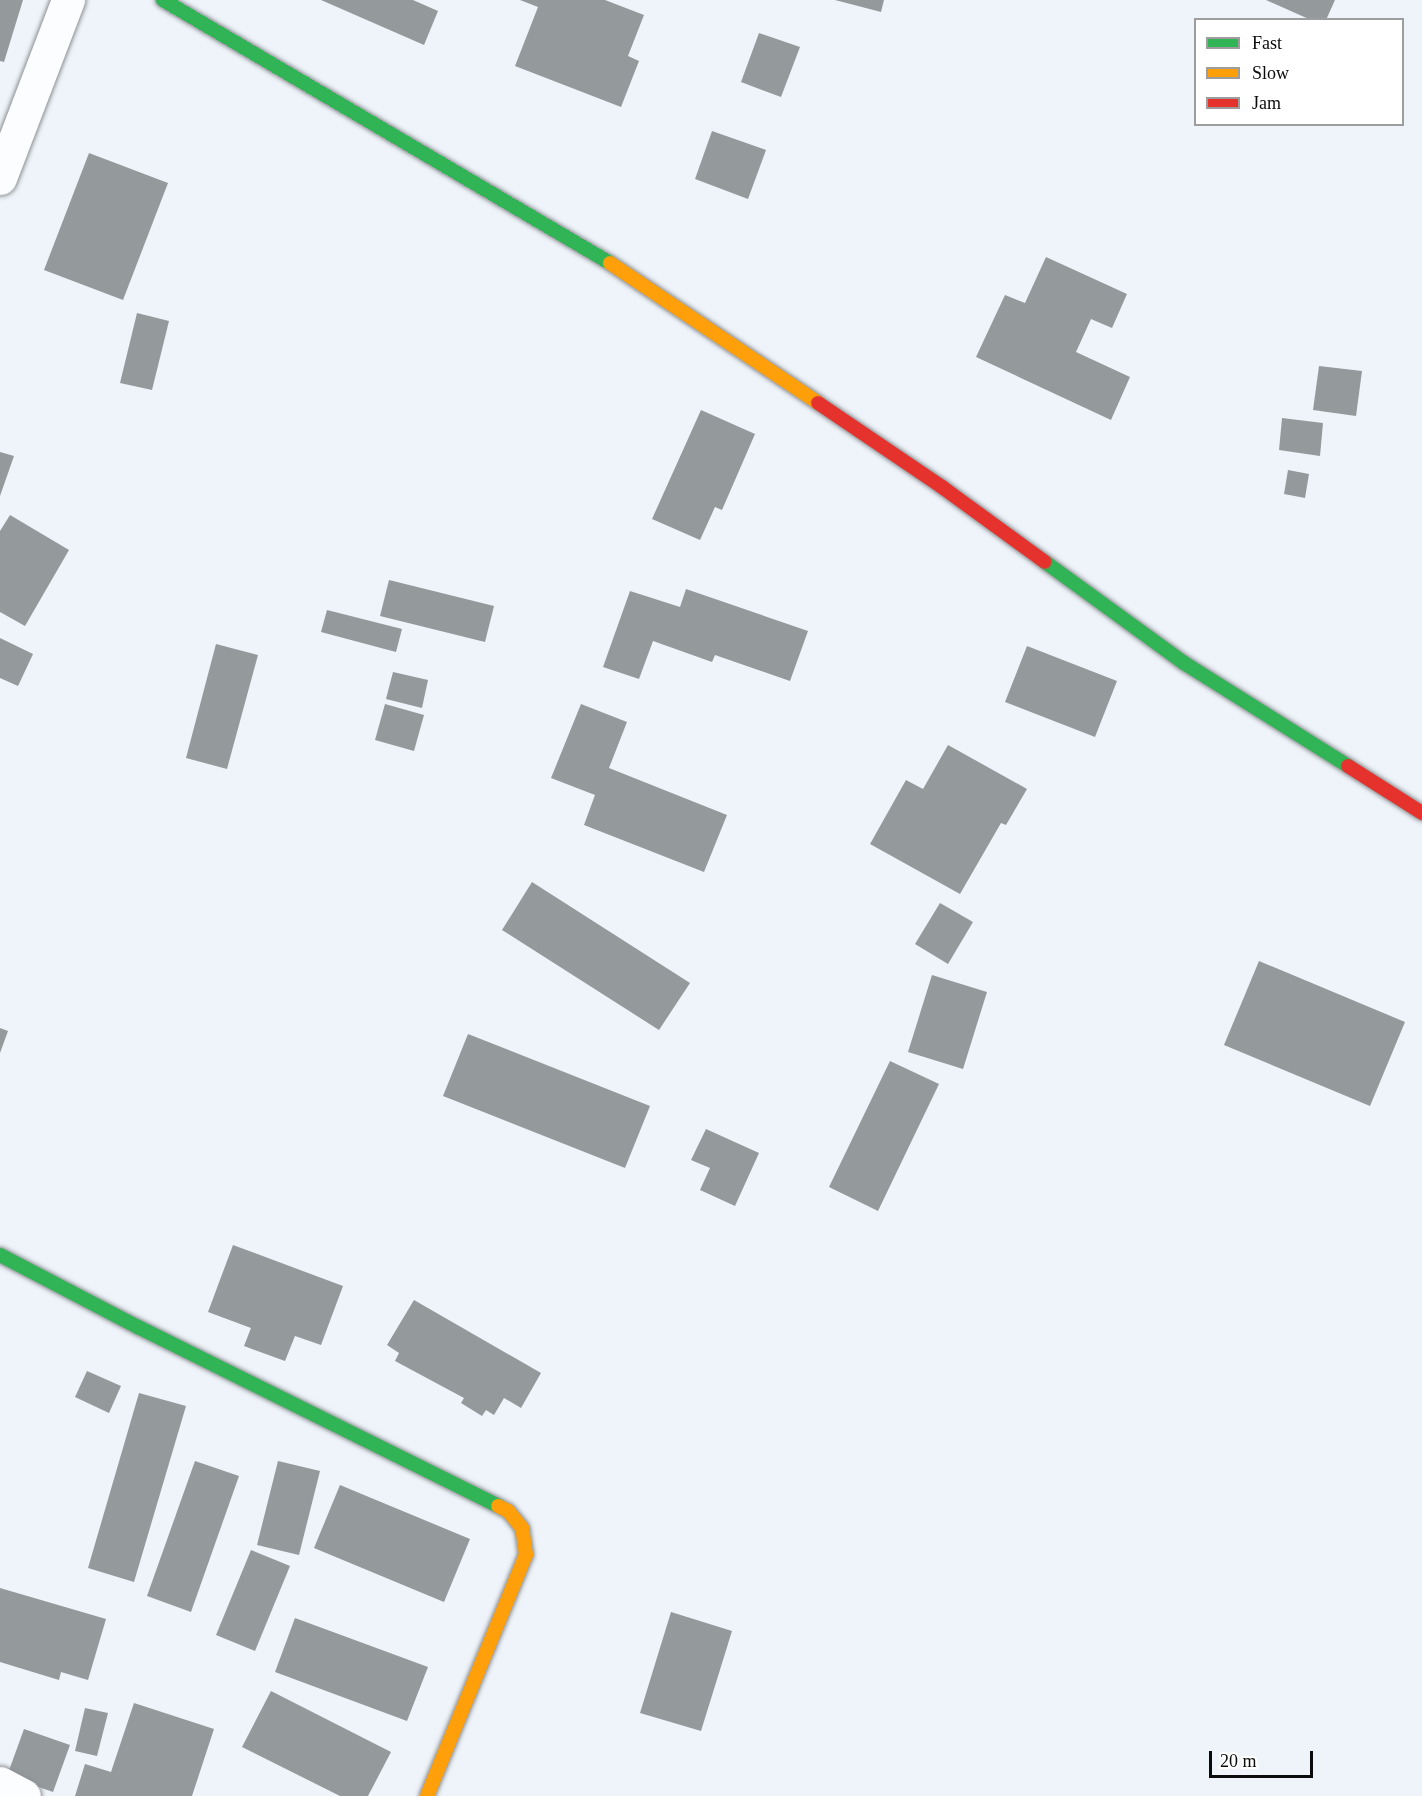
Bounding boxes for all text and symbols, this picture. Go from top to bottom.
legend [1194,18,1404,126]
text: Fast [1252,33,1282,53]
text: Slow [1252,63,1289,83]
text: Jam [1252,93,1281,113]
scale bar [1212,1739,1316,1777]
text: 20 m [1220,1751,1257,1771]

